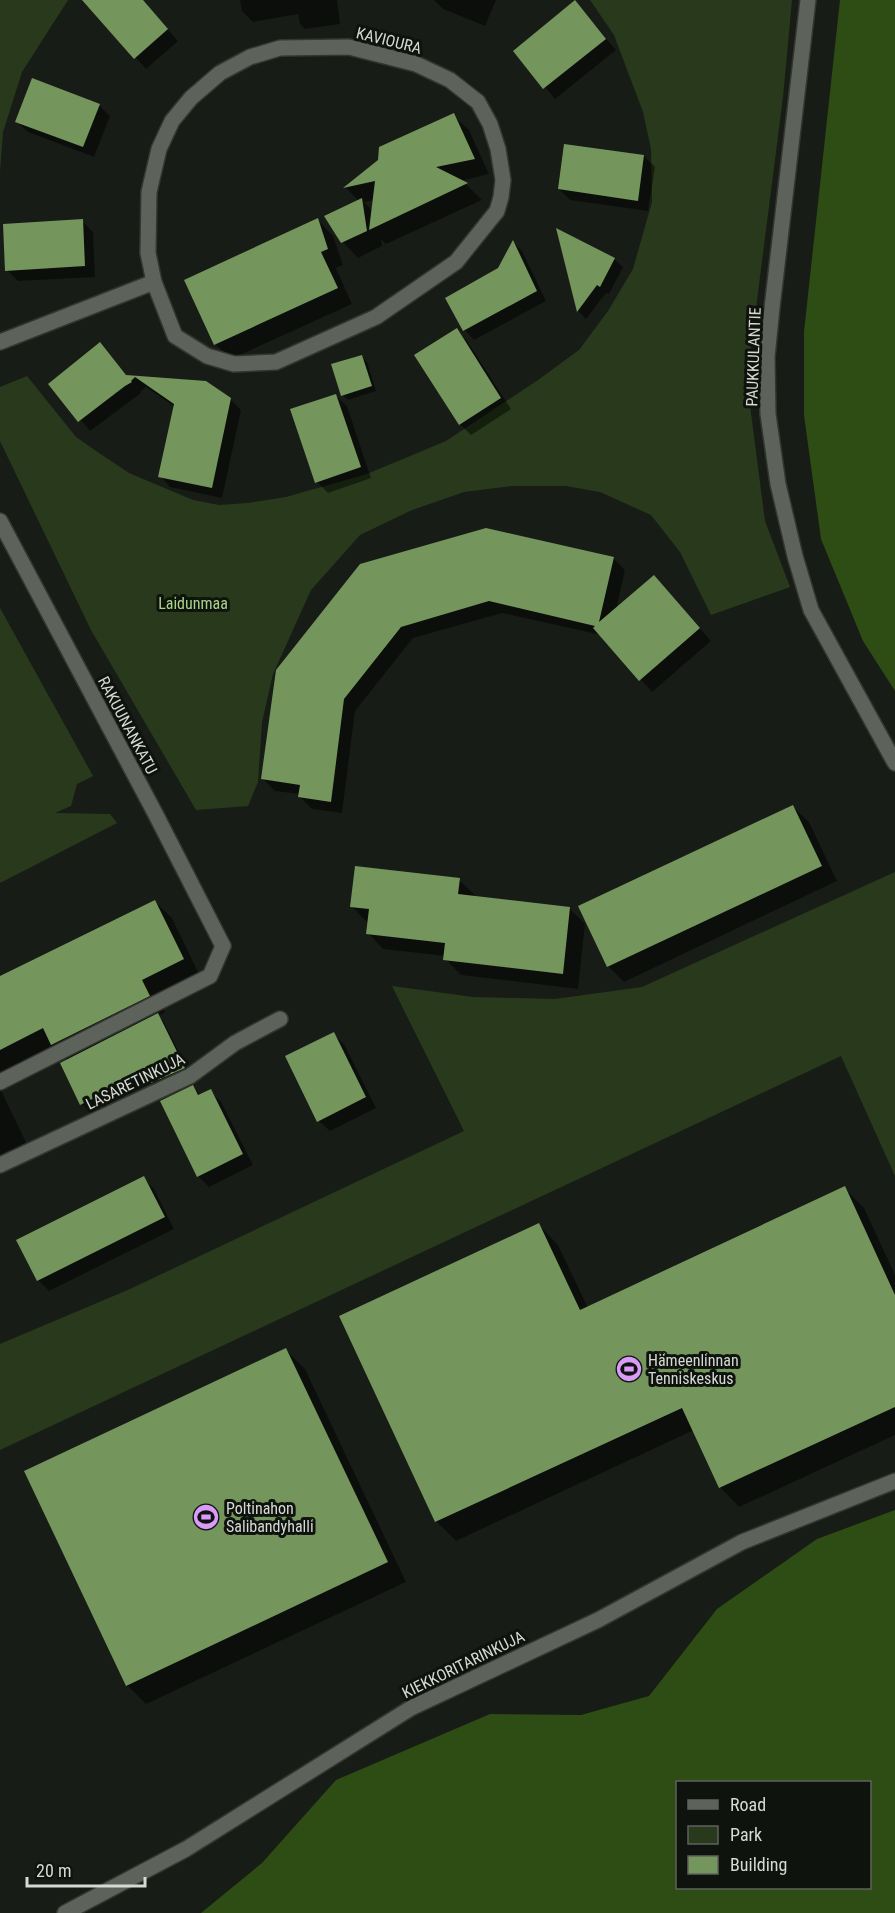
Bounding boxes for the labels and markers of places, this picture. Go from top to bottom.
place label: Hämeenlinnan Tenniskeskus [648,1351,739,1388]
sports icon: Hämeenlinnan Tenniskeskus [614,1354,644,1384]
place label: Poltinahon Salibandyhalli [226,1499,314,1536]
sports icon: Poltinahon Salibandyhalli [191,1502,221,1532]

